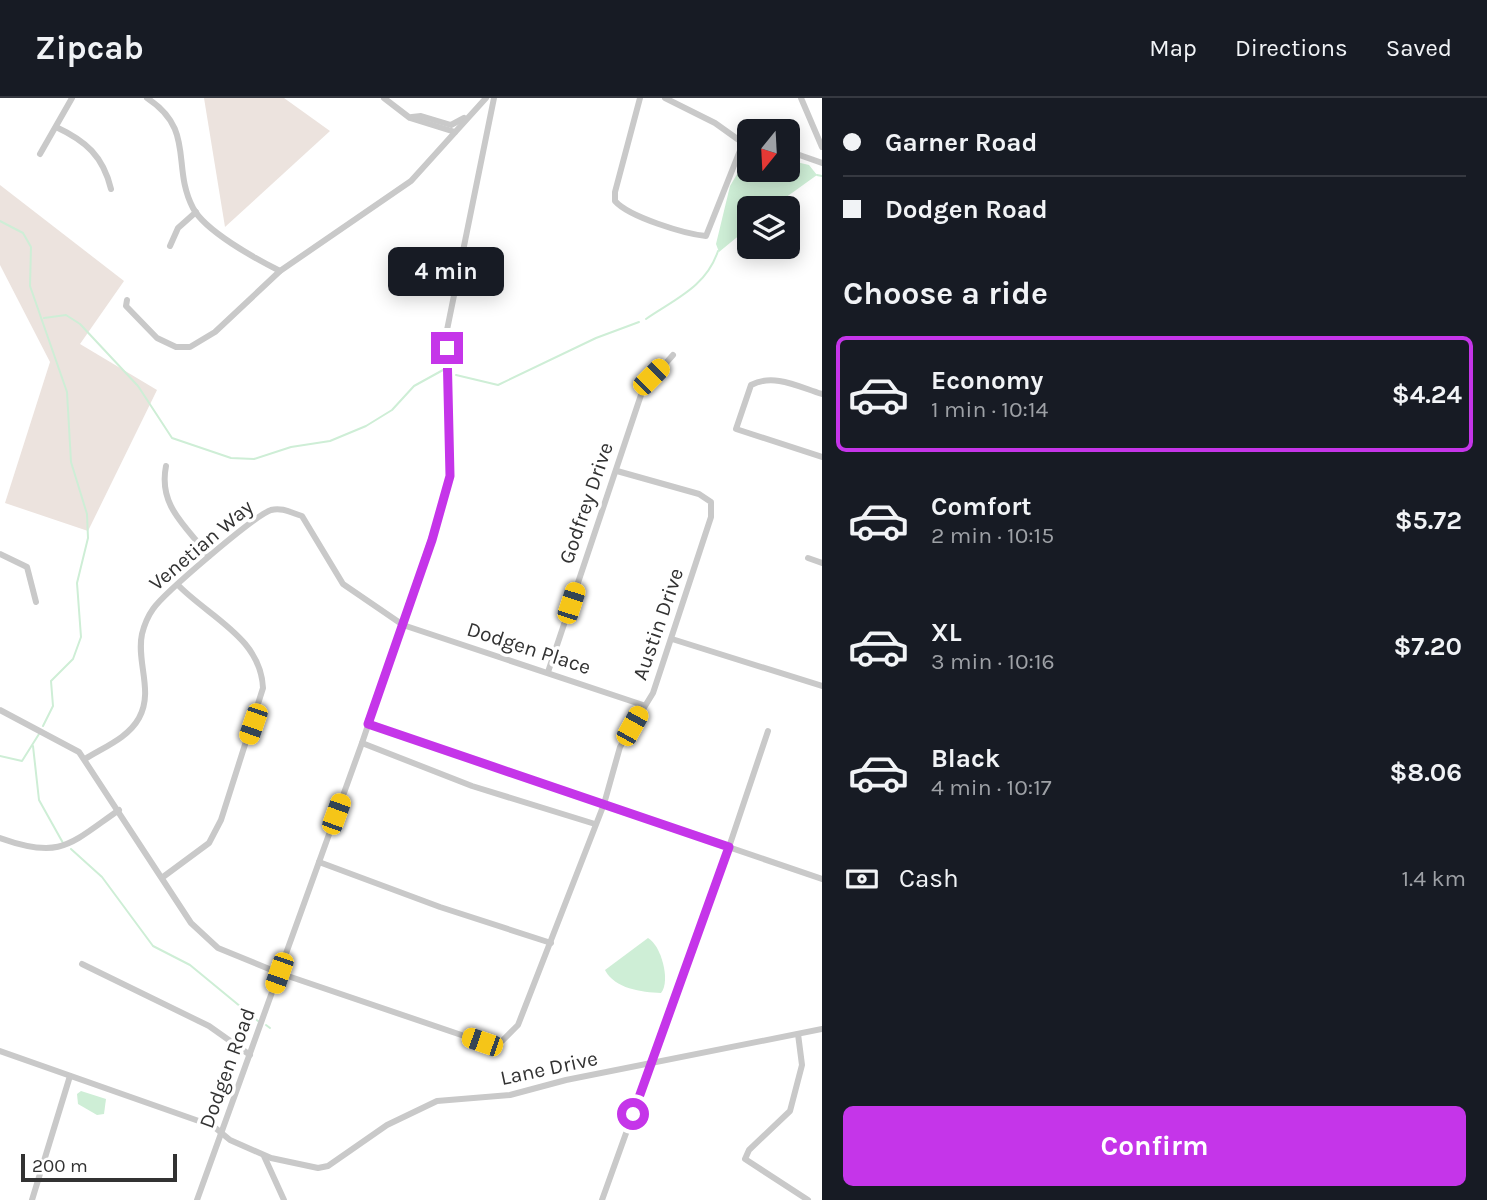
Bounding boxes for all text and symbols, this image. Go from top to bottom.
text: Zipcab [35,29,144,67]
text: Map [1149,34,1197,62]
text: Directions [1235,34,1348,62]
text: Saved [1386,34,1452,62]
north arrow [737,119,800,182]
map controls [737,119,800,259]
text: Garner Road [885,127,1037,158]
text: Dodgen Road [885,194,1048,225]
button: layers [737,196,800,259]
callout: 4 min [389,246,505,296]
text: 4 min [414,258,478,285]
text: Choose a ride [843,275,1048,312]
route end [431,332,463,364]
car [629,355,674,399]
icon: car [847,363,910,426]
text: Economy [931,365,1043,396]
text: $4.24 [1392,379,1462,410]
text: 1 min · 10:14 [931,396,1048,423]
street label: Godfrey Drive [554,439,618,567]
icon: car [847,489,910,552]
text: Comfort [931,491,1032,522]
street label: Venetian Way [144,494,258,595]
text: $5.72 [1395,505,1462,536]
text: 2 min · 10:15 [931,522,1054,549]
street label: Austin Drive [628,565,688,683]
car [555,580,588,626]
icon: car [847,615,910,678]
street label: Dodgen Place [464,617,594,679]
text: XL [931,617,962,648]
text: $7.20 [1393,631,1462,662]
text: 3 min · 10:16 [931,648,1055,675]
car [237,701,270,747]
car [613,703,652,749]
icon: car [847,741,910,804]
text: Black [931,743,1000,774]
text: $8.06 [1389,757,1462,788]
text: 4 min · 10:17 [931,774,1052,801]
car [319,791,354,837]
icon: cash [843,860,881,898]
text: Cash [899,863,959,894]
text: 1.4 km [1402,865,1466,892]
car [263,950,296,996]
street label: Dodgen Road [194,1004,260,1132]
car [459,1025,506,1059]
street label: Lane Drive [498,1046,600,1090]
route start [617,1098,649,1130]
button: Confirm [843,1106,1466,1186]
scale bar [21,1151,177,1183]
text: 200 m [32,1155,88,1177]

